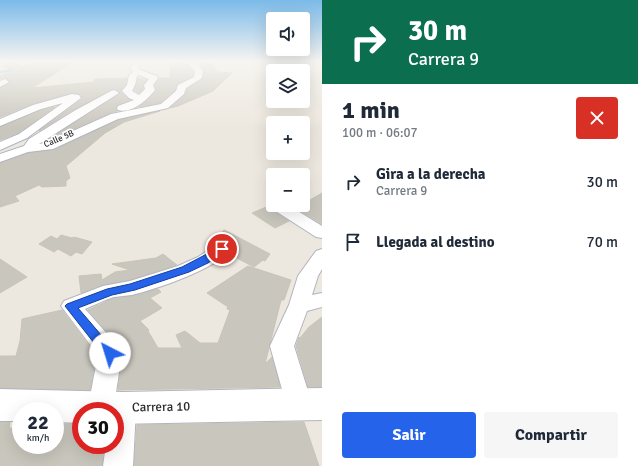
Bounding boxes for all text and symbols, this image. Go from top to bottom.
map controls [266,12,310,212]
button: sound [266,12,310,56]
text: 30 m [408,14,467,48]
icon: right [342,16,394,68]
text: Carrera 9 [408,48,479,70]
button: layers [266,64,310,108]
text: 1 min [342,95,400,125]
button: close [576,97,618,139]
button: + [266,116,310,160]
text: 100 m · 06:07 [342,125,418,141]
street label: Calle 5B [42,128,76,150]
text: Gira a la derecha [376,165,486,183]
button: − [266,168,310,212]
icon: right [342,171,364,193]
text: 30 m [587,173,618,191]
text: Carrera 9 [376,183,427,199]
icon: arrive [342,231,364,253]
pin [205,232,239,266]
text: Llegada al destino [376,233,495,251]
text: 70 m [587,233,618,251]
icon: arrive [211,238,233,260]
position arrow [89,332,131,374]
street label: Carrera 10 [132,398,190,416]
speed limit sign: 30 [72,402,124,454]
text: 22 [27,410,49,435]
button: Salir [342,412,476,458]
button: Compartir [484,412,618,458]
text: km/h [27,432,49,444]

